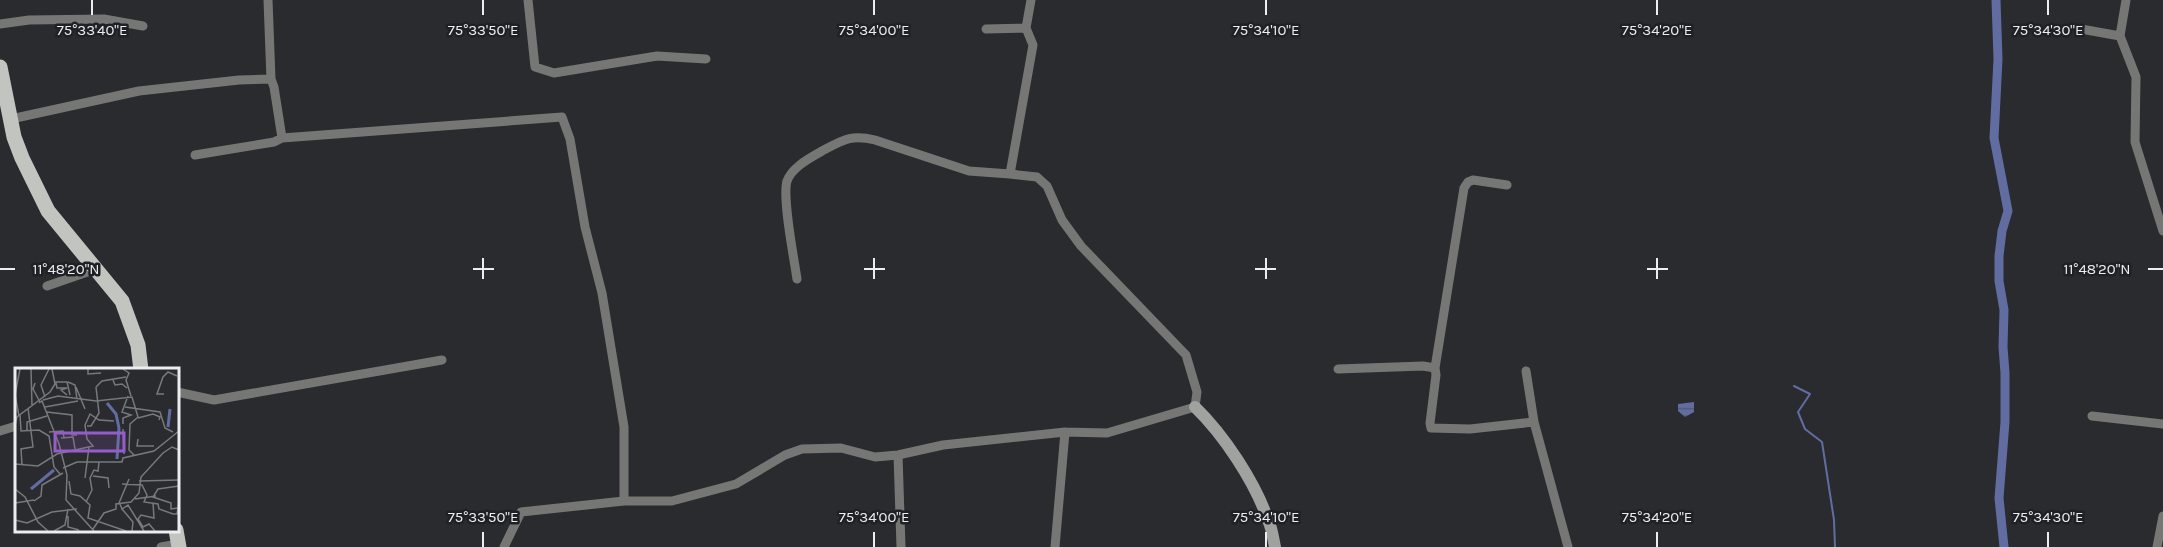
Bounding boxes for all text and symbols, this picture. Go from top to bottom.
text: 75°33'40"E [57,21,127,39]
text: 75°33'50"E [448,21,518,39]
text: 75°34'00"E [839,21,909,39]
text: 75°34'10"E [1233,21,1299,39]
text: 75°34'20"E [1622,21,1692,39]
text: 75°34'30"E [2013,21,2083,39]
text: 11°48'20"N [32,260,100,278]
text: 11°48'20"N [2063,260,2131,278]
inset map [15,368,178,532]
text: 75°33'50"E [448,508,518,526]
text: 75°34'00"E [839,508,909,526]
text: 75°34'10"E [1233,508,1299,526]
text: 75°34'20"E [1622,508,1692,526]
text: 75°34'30"E [2013,508,2083,526]

